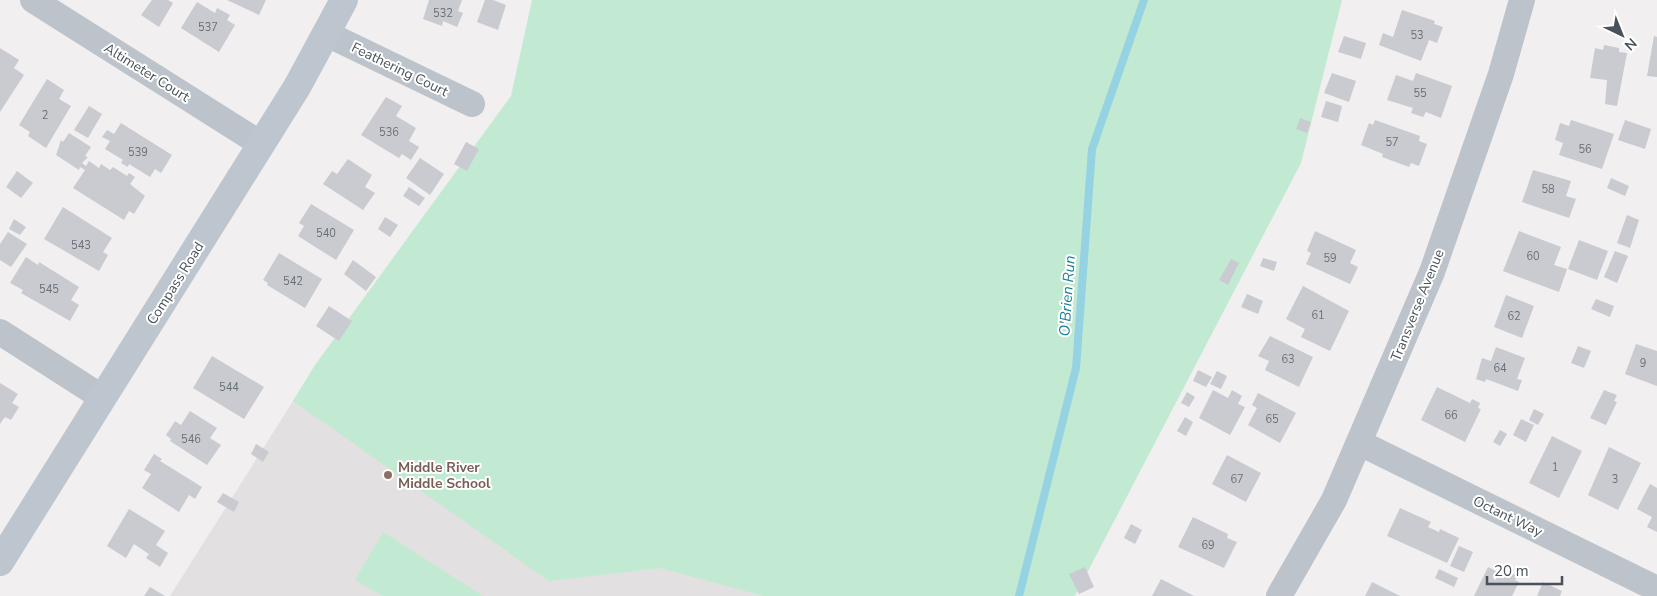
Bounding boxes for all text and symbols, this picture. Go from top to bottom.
house number: 532 [433,6,453,21]
north arrow [1597,10,1647,60]
house number: 537 [198,20,218,35]
house number: 53 [1410,28,1424,43]
text: N [1620,34,1641,55]
street label: Feathering Court [348,38,451,101]
street label: Altimeter Court [100,39,193,106]
house number: 55 [1413,86,1427,101]
house number: 2 [42,108,48,123]
house number: 536 [379,125,399,140]
house number: 57 [1385,135,1399,150]
house number: 56 [1578,142,1592,157]
house number: 539 [128,145,148,160]
house number: 58 [1541,182,1555,197]
house number: 540 [316,226,336,241]
house number: 543 [71,238,91,253]
street label: Compass Road [142,238,208,328]
street label: Transverse Avenue [1386,246,1449,364]
house number: 60 [1526,249,1540,264]
house number: 59 [1323,251,1337,266]
water label: O'Brien Run [1054,255,1080,337]
house number: 542 [283,274,303,289]
house number: 545 [39,282,59,297]
house number: 61 [1311,308,1325,323]
house number: 62 [1507,309,1521,324]
house number: 63 [1281,352,1295,367]
house number: 9 [1640,356,1646,371]
house number: 64 [1493,361,1507,376]
house number: 544 [219,380,239,395]
house number: 66 [1444,408,1458,423]
house number: 65 [1265,412,1279,427]
house number: 546 [181,432,201,447]
place label: Middle River Middle School [398,458,491,493]
house number: 1 [1552,460,1558,475]
marker: Middle River Middle School [382,469,394,481]
house number: 67 [1230,472,1244,487]
house number: 3 [1612,472,1618,487]
street label: Octant Way [1470,491,1546,542]
house number: 69 [1201,538,1215,553]
scale bar [1487,554,1562,586]
text: 20 m [1494,561,1529,581]

